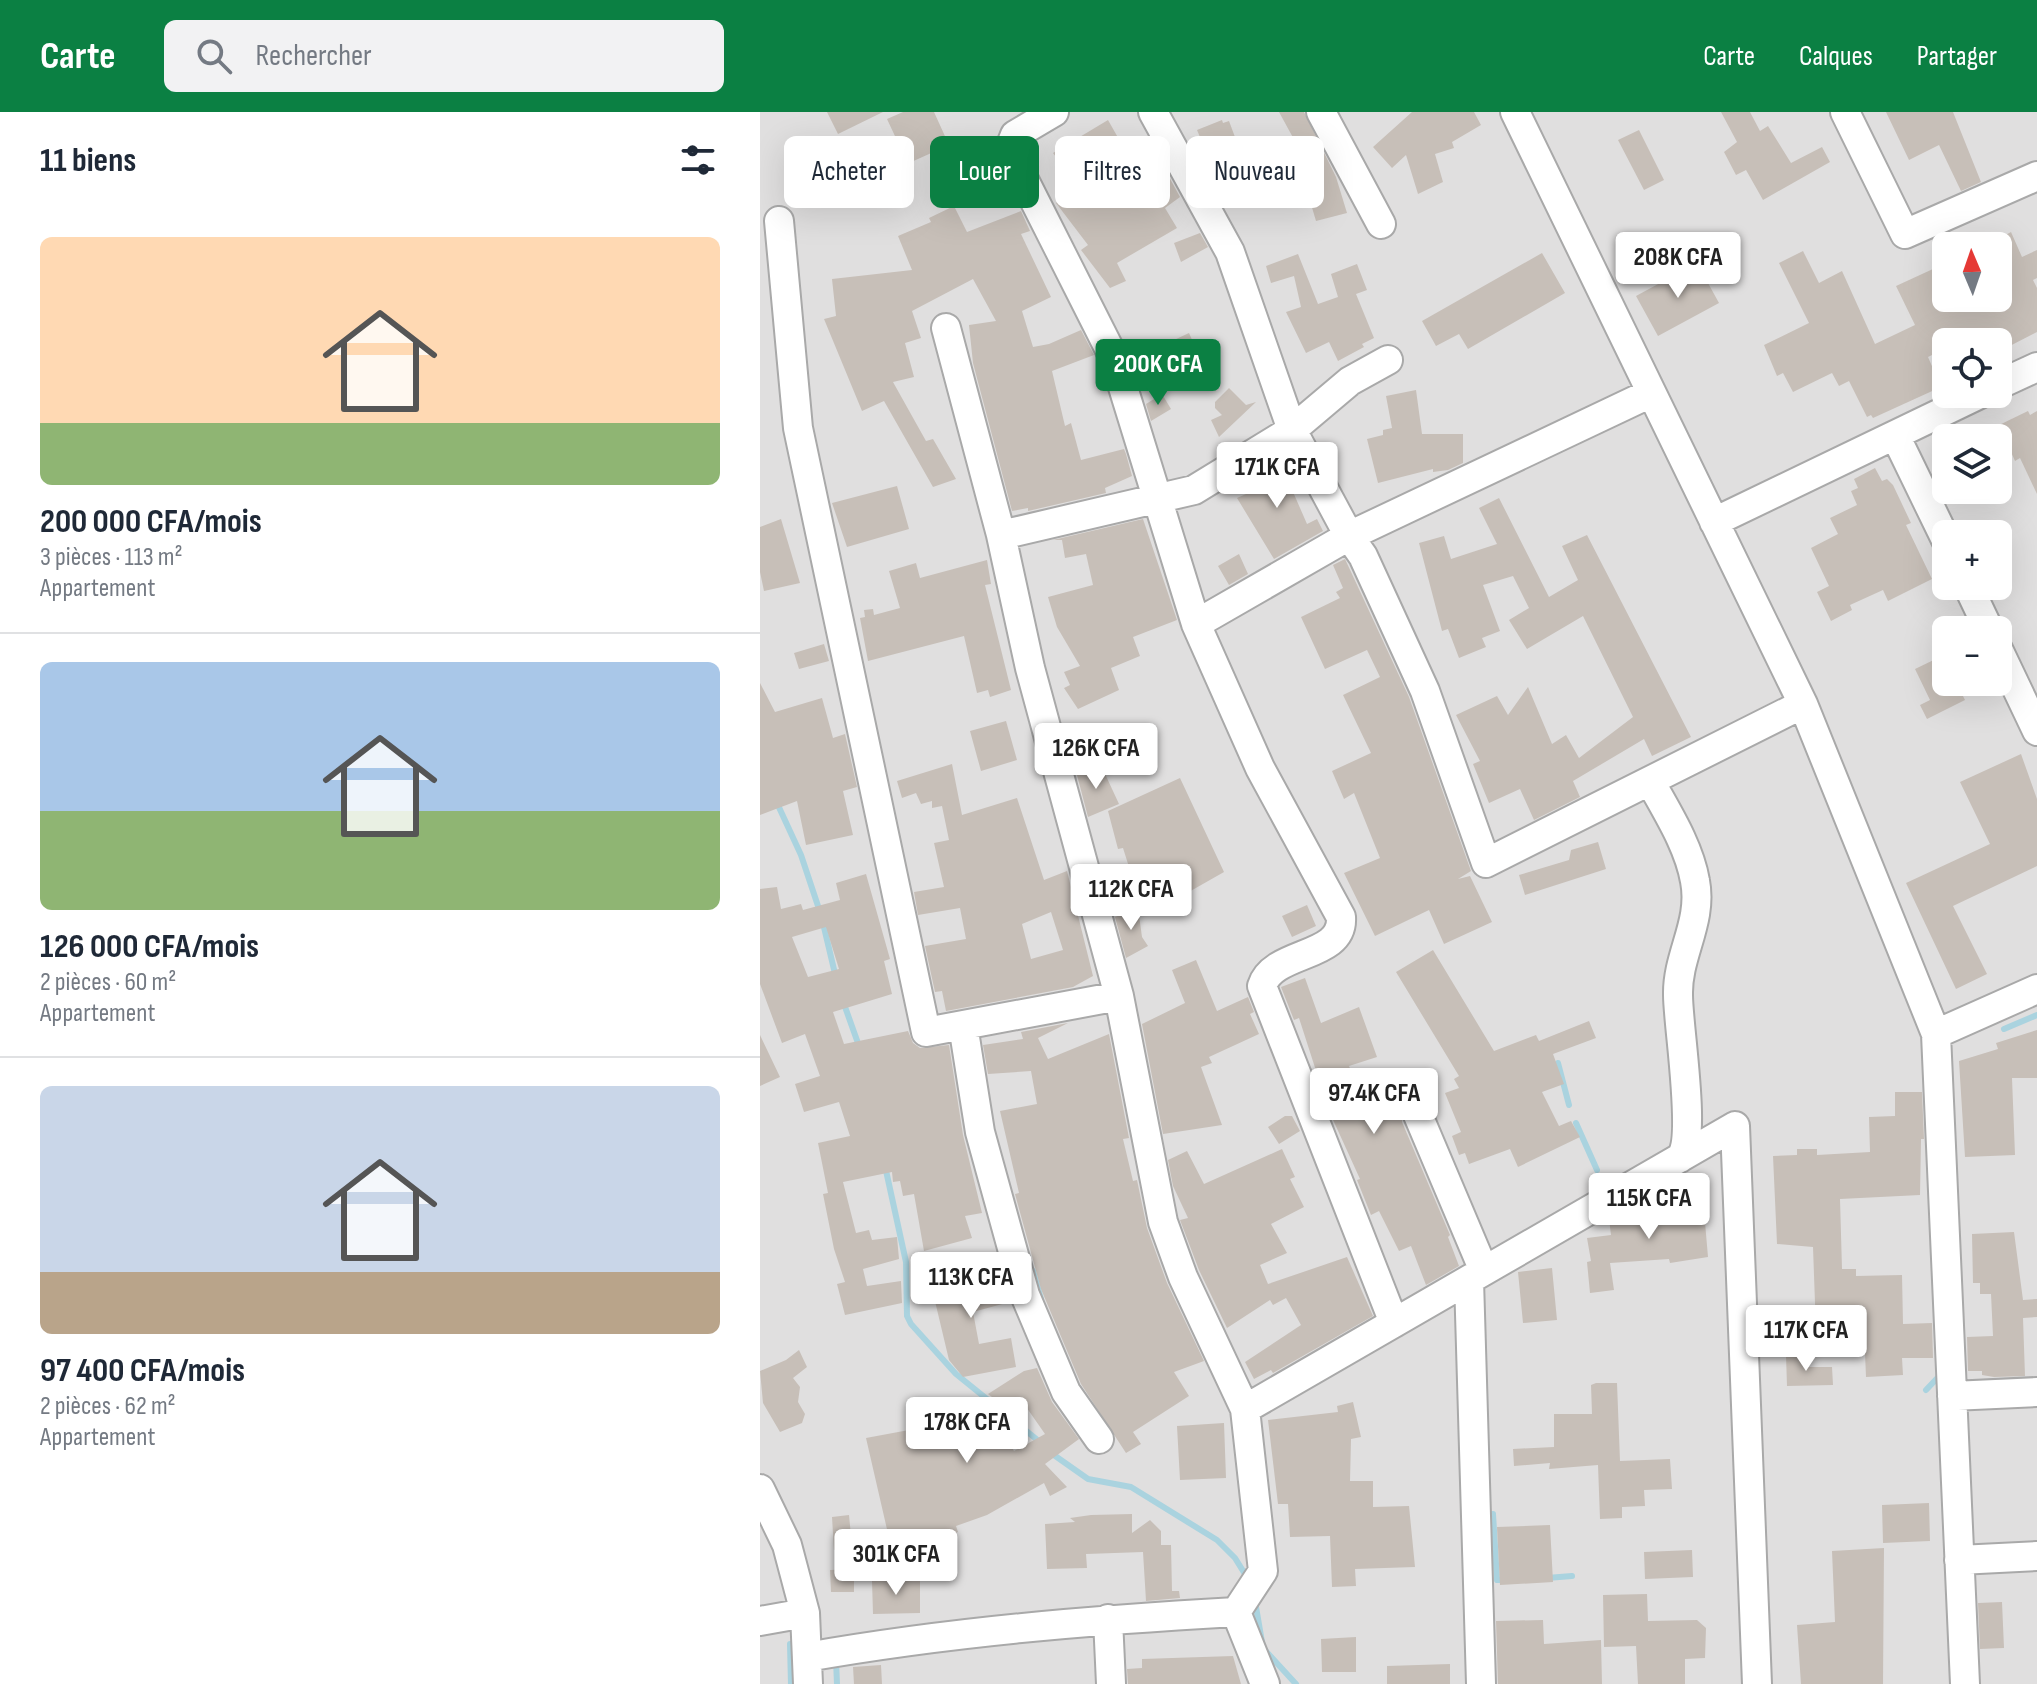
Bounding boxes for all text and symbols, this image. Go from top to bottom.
search box [164,20,724,92]
text: Carte [40,34,116,79]
icon: search [192,34,236,78]
text: Rechercher [256,38,372,74]
text: Carte [1703,40,1755,73]
text: Calques [1799,40,1873,73]
text: Partager [1917,40,1997,73]
chip: Acheter [784,136,914,208]
chip: Louer [930,136,1039,208]
chip: Filtres [1055,136,1170,208]
chip: Nouveau [1186,136,1324,208]
icon: filters [676,138,720,182]
text: 11 biens [40,140,136,181]
pin: 208K CFA [1595,232,1761,300]
north arrow [1932,232,2012,312]
map controls [1932,232,2012,696]
text: 208K CFA [1634,242,1722,273]
icon: home [308,289,452,433]
button: locate [1932,328,2012,408]
pin: 200K CFA [1075,339,1241,407]
text: 200K CFA [1114,349,1202,380]
button: layers [1932,424,2012,504]
pin: 171K CFA [1194,442,1360,510]
text: 171K CFA [1235,452,1319,483]
text: 200 000 CFA/mois [40,501,262,542]
button: + [1932,520,2012,600]
text: 3 pièces · 113 m² [40,542,183,573]
text: Appartement [40,573,155,604]
button: − [1932,616,2012,696]
icon: home [308,714,452,858]
pin: 126K CFA [1013,723,1179,791]
text: 126K CFA [1053,733,1139,764]
pin: 112K CFA [1048,864,1214,932]
text: 112K CFA [1089,874,1173,905]
text: 126 000 CFA/mois [40,926,259,967]
text: 2 pièces · 60 m² [40,967,176,998]
text: Appartement [40,998,155,1029]
pin: 97.4K CFA [1282,1068,1466,1136]
text: 97.4K CFA [1328,1078,1420,1109]
icon: home [308,1138,452,1282]
pin: 115K CFA [1566,1173,1732,1241]
text: 115K CFA [1607,1183,1691,1214]
pin: 113K CFA [888,1252,1054,1320]
text: 113K CFA [929,1262,1013,1293]
pin: 117K CFA [1723,1305,1889,1373]
text: 117K CFA [1764,1315,1848,1346]
text: 97 400 CFA/mois [40,1350,245,1391]
text: 2 pièces · 62 m² [40,1391,176,1422]
pin: 178K CFA [884,1397,1050,1465]
text: 178K CFA [924,1407,1010,1438]
text: Appartement [40,1422,155,1453]
pin: 301K CFA [813,1529,979,1597]
text: 301K CFA [852,1539,940,1570]

